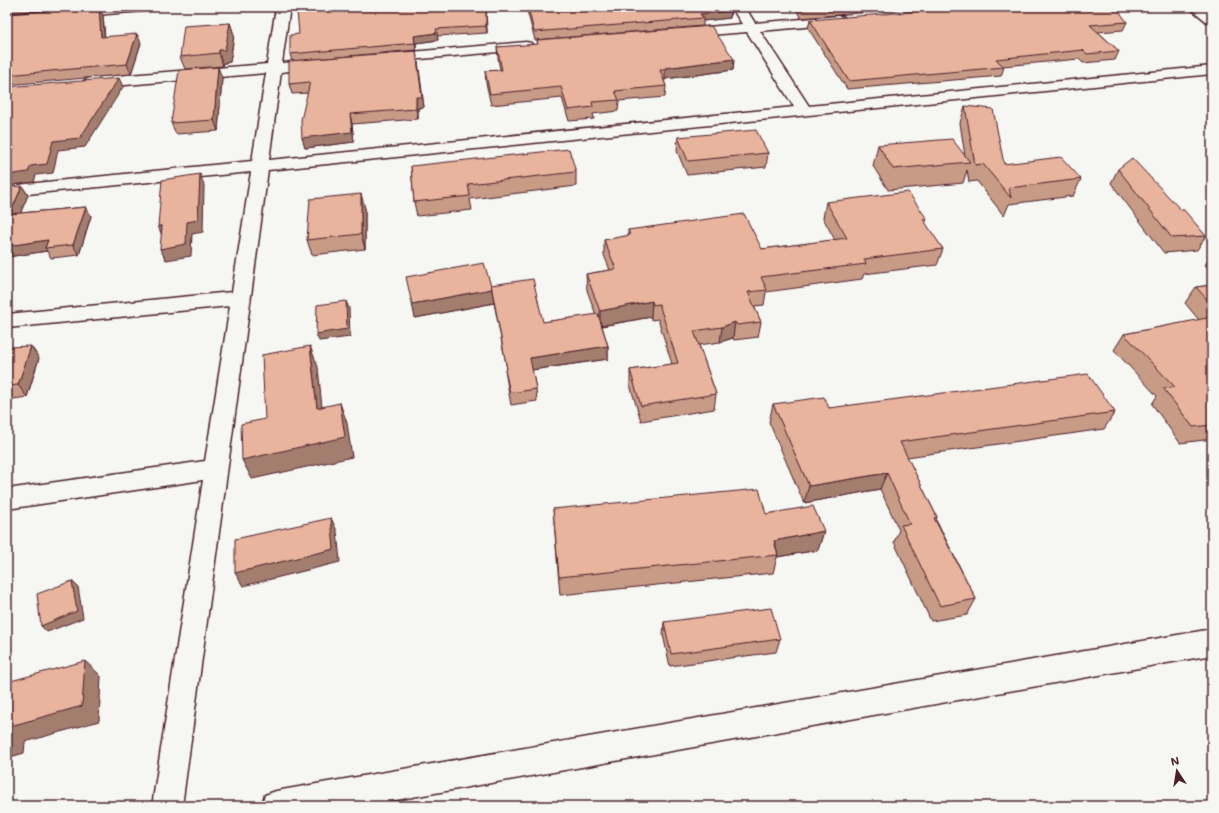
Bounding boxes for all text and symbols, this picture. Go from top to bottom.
north arrow [1157,751,1197,791]
text: N [1169,753,1180,769]

